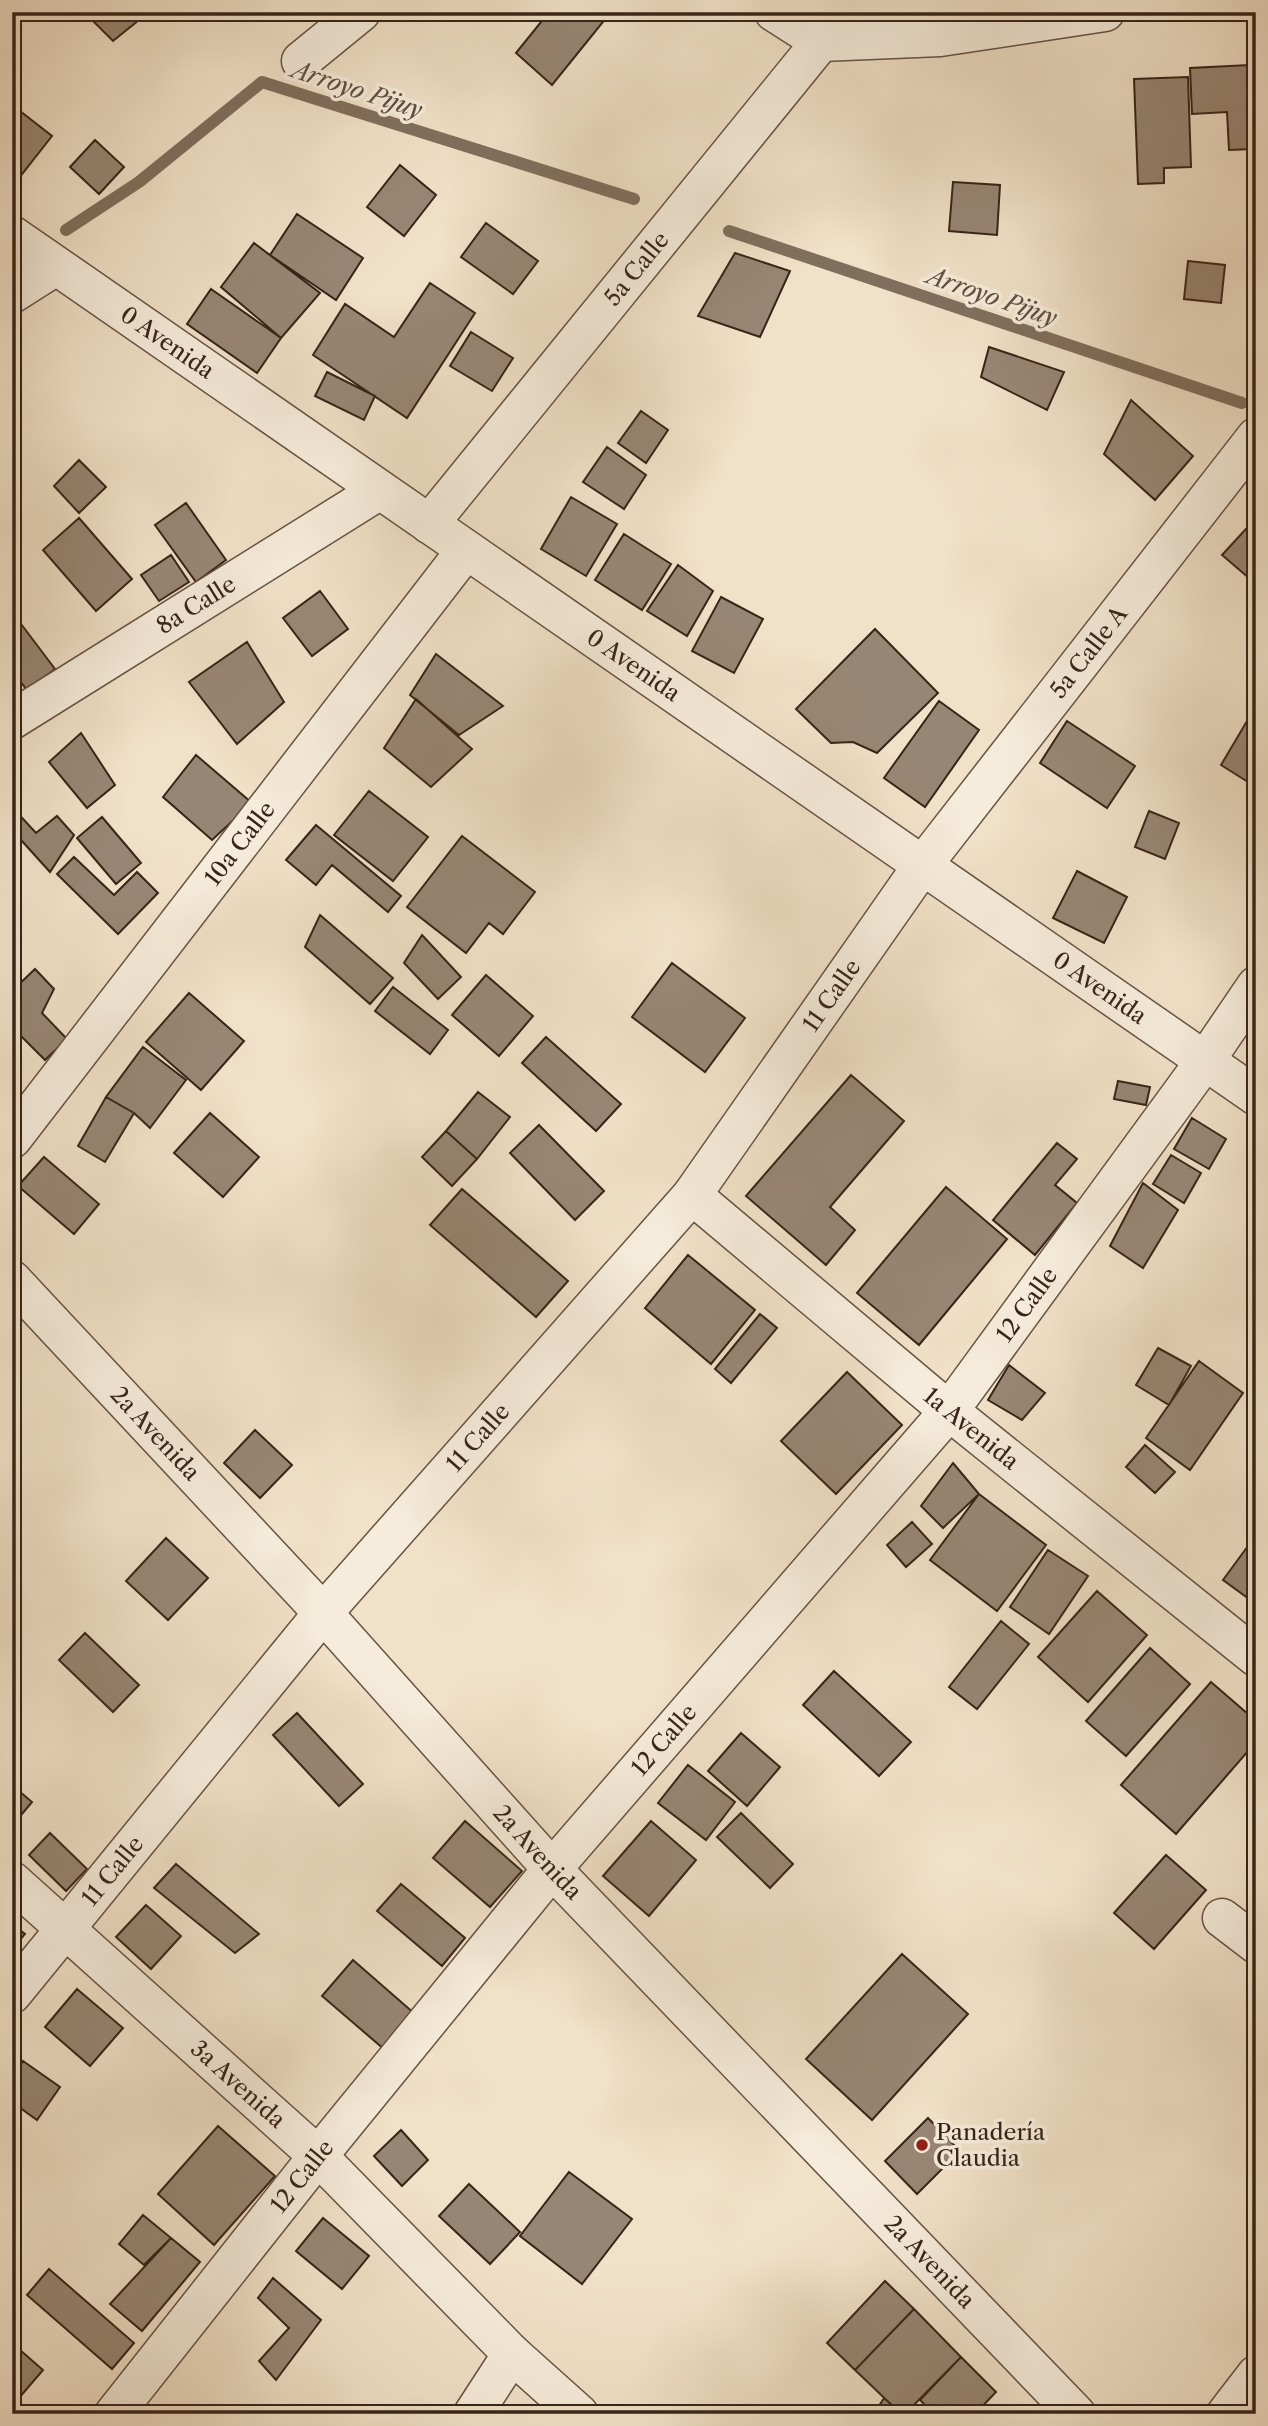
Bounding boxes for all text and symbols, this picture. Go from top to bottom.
water label: Arroyo Pijuy [284,53,426,124]
street label: 5a Calle [598,226,675,311]
water label: Arroyo Pijuy [919,259,1061,332]
street label: 0 Avenida [115,300,220,385]
street label: 8a Calle [151,570,241,640]
street label: 5a Calle A [1044,600,1134,704]
street label: 0 Avenida [581,623,687,708]
street label: 10a Calle [198,796,281,891]
street label: 0 Avenida [1048,946,1153,1031]
street label: 11 Calle [797,954,867,1037]
street label: 12 Calle [990,1262,1063,1347]
street label: 2a Avenida [105,1381,206,1487]
street label: 1a Avenida [918,1382,1025,1476]
street label: 11 Calle [440,1397,516,1477]
street label: 12 Calle [625,1698,702,1781]
street label: 2a Avenida [487,1799,588,1906]
street label: 11 Calle [76,1830,149,1911]
street label: 3a Avenida [185,2034,292,2135]
place label: Panadería Claudia [936,2118,1046,2172]
street label: 12 Calle [264,2134,339,2219]
marker: Panadería Claudia [914,2137,930,2153]
street label: 2a Avenida [879,2209,981,2315]

